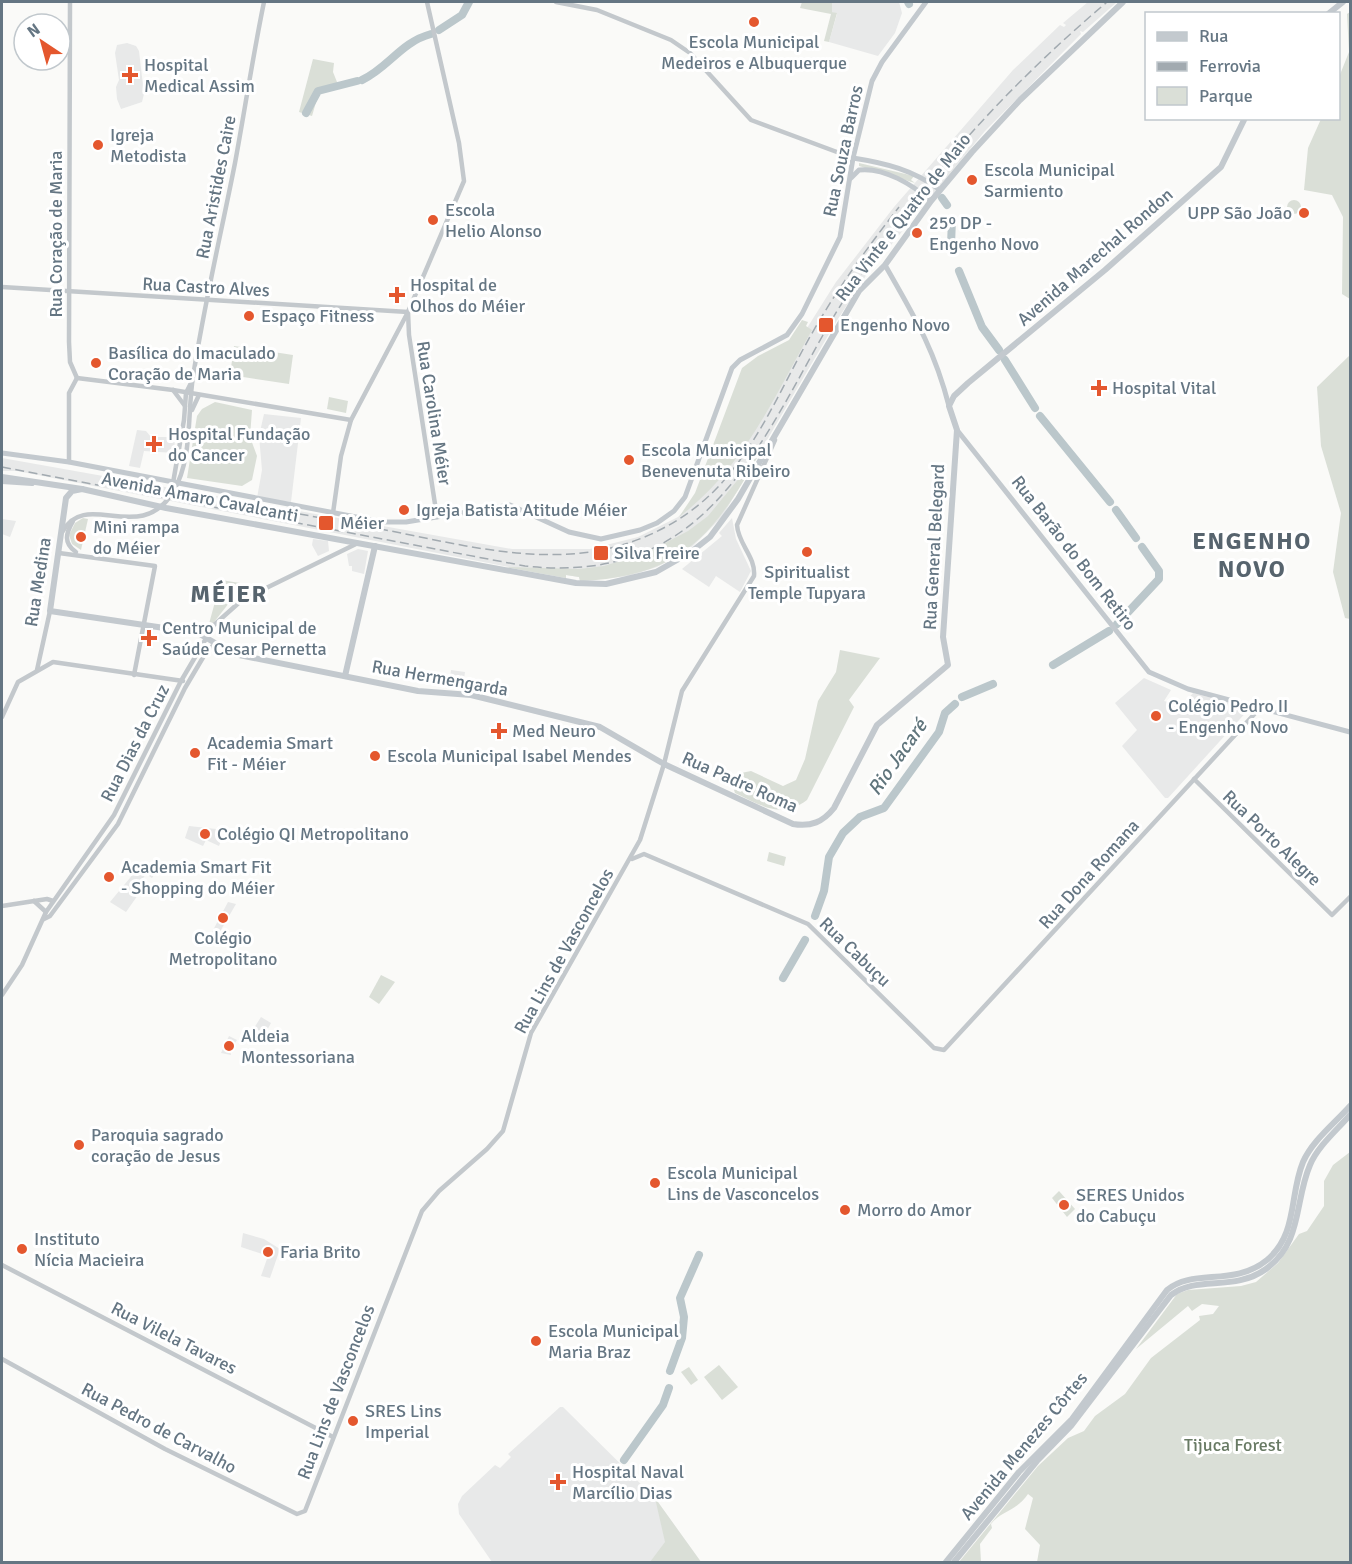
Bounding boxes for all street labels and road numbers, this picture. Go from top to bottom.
street label: Rua Souza Barros [818,83,868,219]
street label: Rua Aristides Caire [191,113,241,261]
street label: Rua Vinte e Quatro de Maio [831,129,975,305]
street label: Rua Coração de Maria [45,151,67,317]
street label: Avenida Marechal Rondon [1013,183,1177,331]
street label: Rua Castro Alves [142,273,270,301]
street label: Rua Carolina Méier [412,339,456,487]
street label: Rua General Belegard [919,463,949,631]
street label: Avenida Amaro Cavalcanti [100,467,300,527]
street label: Rua Barão do Bom Retiro [1007,471,1141,635]
street label: Rua Medina [20,536,56,628]
street label: Rua Hermengarda [370,655,510,701]
street label: Rua Dias da Cruz [96,681,174,805]
street label: Rua Padre Roma [679,747,801,817]
street label: Rua Porto Alegre [1218,785,1326,891]
street label: Rua Dona Romana [1034,815,1144,933]
street label: Rua Lins de Vasconcelos [509,864,619,1037]
street label: Rua Cabuçu [815,913,895,991]
street label: Rua Vilela Tavares [108,1297,241,1379]
street label: Rua Lins de Vasconcelos [293,1301,380,1482]
street label: Avenida Menezes Côrtes [956,1368,1092,1524]
street label: Rua Pedro de Carvalho [78,1378,240,1478]

